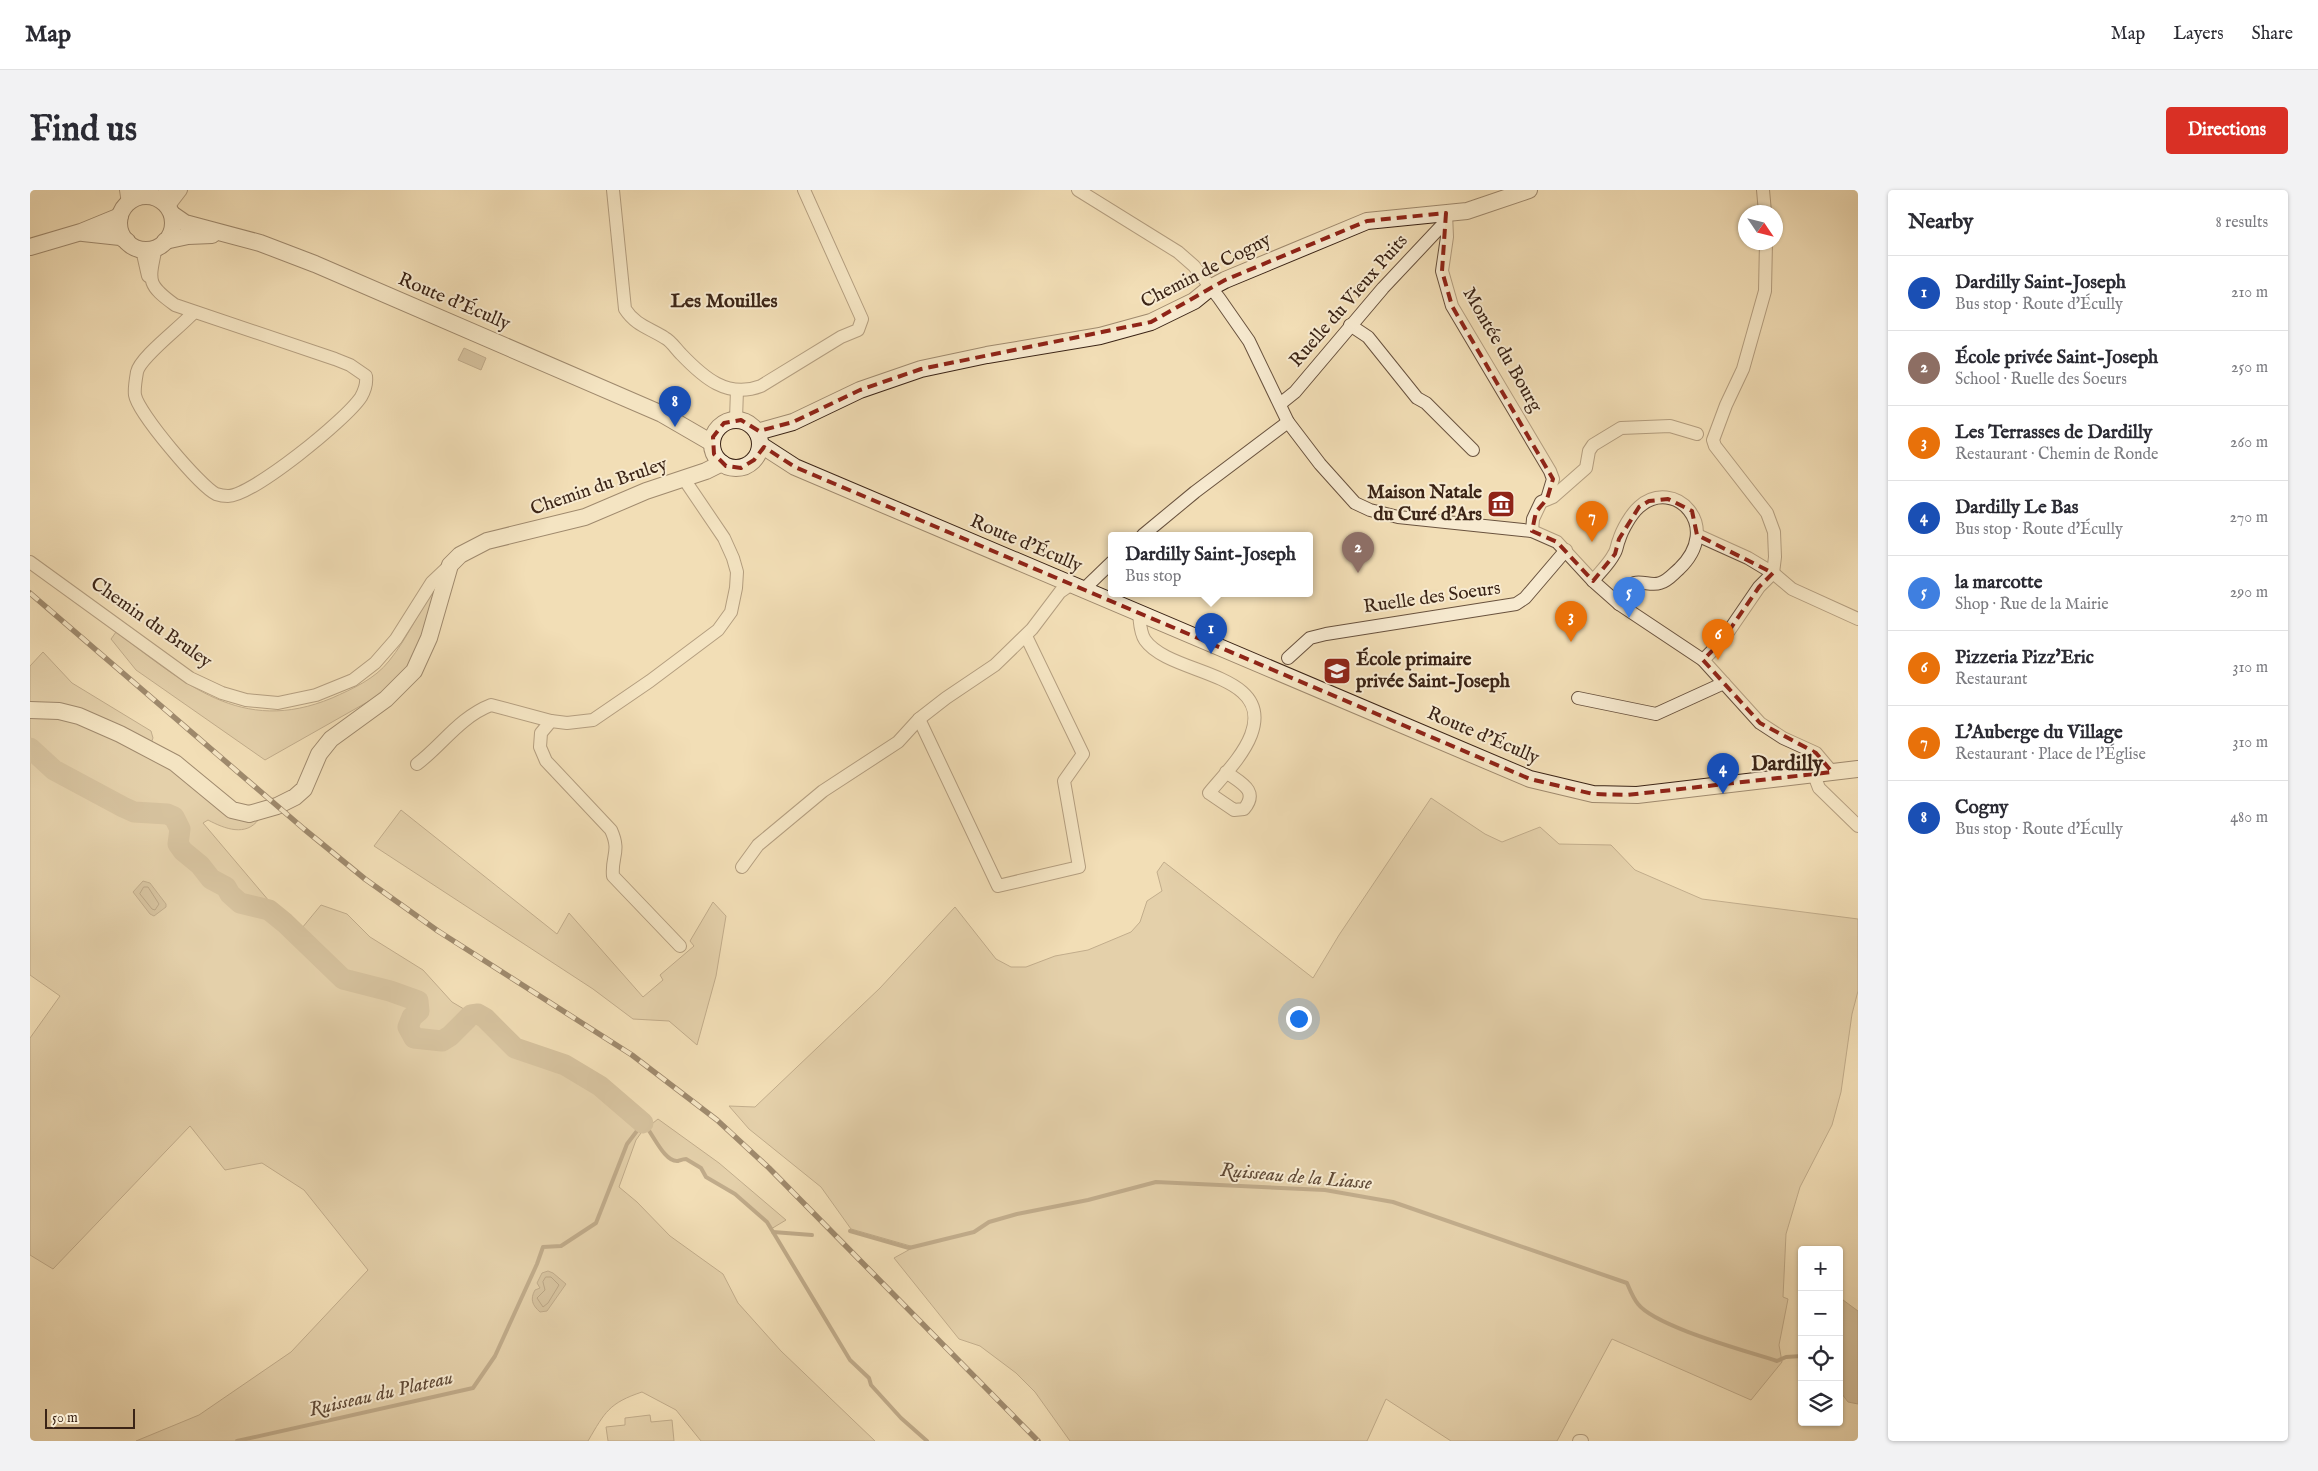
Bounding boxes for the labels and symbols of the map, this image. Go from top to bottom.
north arrow [1738,205,1783,250]
street label: Chemin de Cogny [1137,228,1276,314]
street label: Ruelle du Vieux Puits [1285,229,1413,373]
street label: Route d'Écully [394,267,515,337]
street label: Montée du Bourg [1457,283,1548,417]
district label: Les Mouilles [670,289,778,314]
pin: 8 [659,386,691,427]
street label: Chemin du Bruley [527,452,671,522]
place label: Maison Natale du Curé d'Ars [1367,481,1482,527]
museum icon: Maison Natale du Curé d'Ars [1486,489,1516,519]
pin: 7 [1576,501,1608,542]
street label: Route d'Écully [966,509,1087,579]
pin: 2 [1342,532,1374,573]
street label: Chemin du Bruley [86,572,217,674]
street label: Ruelle des Soeurs [1362,577,1502,619]
pin: 5 [1613,577,1645,618]
pin: 3 [1555,601,1587,642]
pin: 1 [1195,613,1227,654]
pin: 6 [1702,619,1734,660]
place label: École primaire privée Saint-Joseph [1355,647,1511,694]
school or university icon: École primaire privée Saint-Joseph [1322,656,1352,686]
street label: Route d'Écully [1423,701,1544,771]
district label: Dardilly [1751,751,1824,778]
pin: 4 [1707,753,1739,794]
your location [1286,1006,1312,1032]
water label: Ruisseau de la Liasse [1219,1158,1373,1196]
water label: Ruisseau du Plateau [306,1365,456,1423]
scale bar [45,1406,135,1429]

